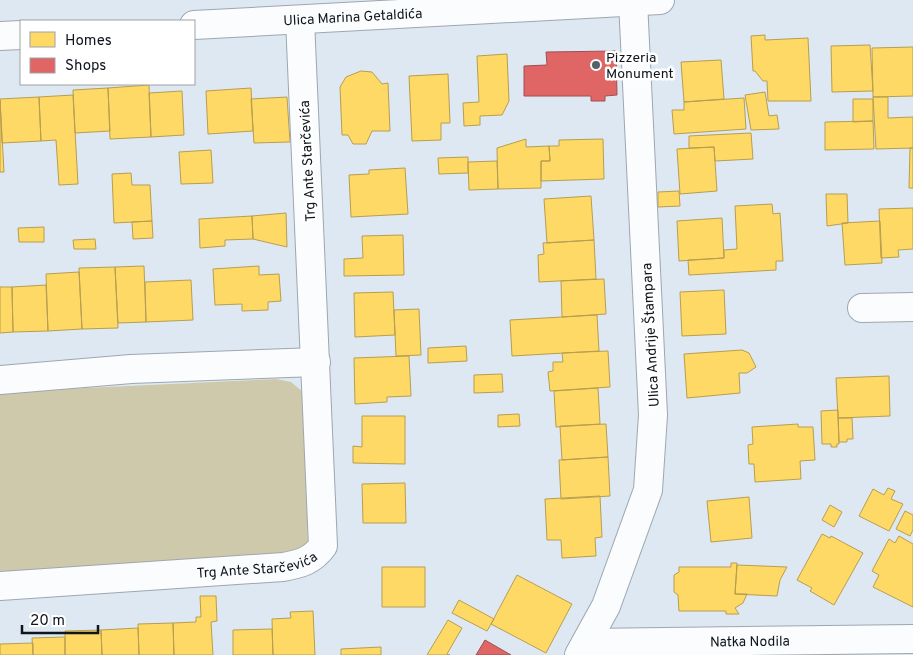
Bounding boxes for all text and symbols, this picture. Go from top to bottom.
street label: Ulica Marina Getaldića [283,6,423,30]
legend [20,20,195,85]
text: Homes [65,32,112,51]
place label: Pizzeria Monument [606,50,674,83]
text: Shops [65,57,106,76]
marker: Pizzeria Monument [590,59,602,71]
street label: Trg Ante Starčevića [297,100,320,222]
street label: Ulica Andrije Štampara [638,262,664,407]
street label: Trg Ante Starčevića [196,549,321,583]
scale bar [22,602,99,634]
text: 20 m [30,612,65,631]
street label: Natka Nodila [710,634,790,651]

